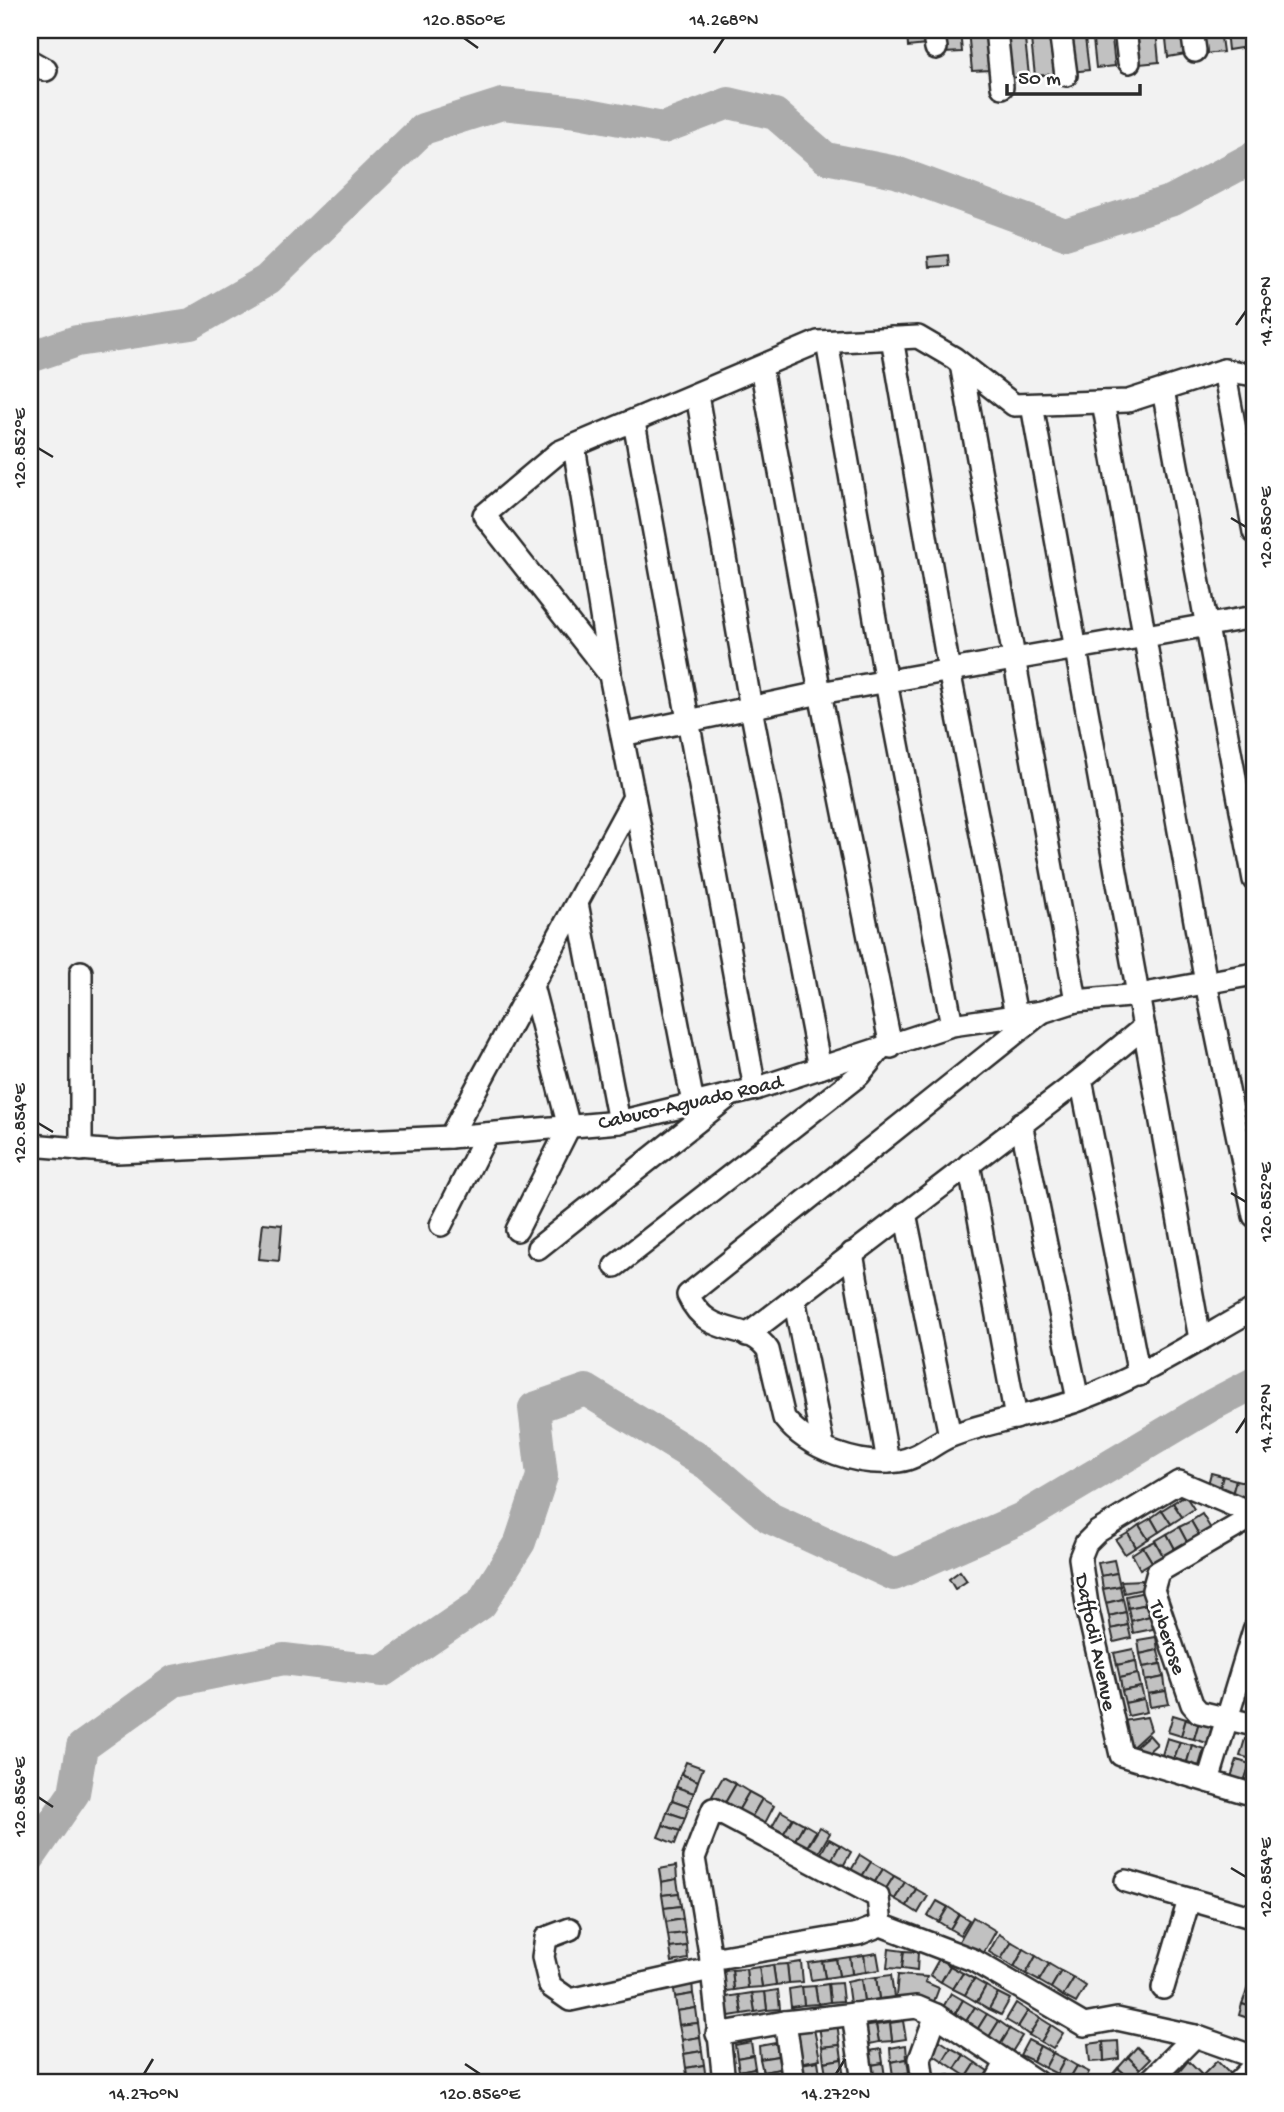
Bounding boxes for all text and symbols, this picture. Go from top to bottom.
text: 120.850°E [423,11,505,32]
text: 14.268°N [688,11,759,32]
scale bar [1007,52,1140,96]
text: 50 m [1018,68,1061,93]
text: 14.270°N [1257,276,1278,347]
text: 120.852°E [11,407,32,489]
text: 120.850°E [1257,486,1278,568]
street label: Cabuco-Aguado Road [596,1071,787,1138]
text: 120.854°E [11,1083,32,1164]
text: 120.852°E [1257,1161,1278,1243]
text: 14.272°N [1257,1384,1278,1453]
street label: Daffodil Avenue [1067,1570,1120,1714]
street label: Tuberose [1141,1597,1190,1680]
text: 120.856°E [11,1756,32,1838]
text: 120.854°E [1257,1837,1278,1918]
text: 14.270°N [108,2085,179,2106]
text: 120.856°E [439,2085,521,2106]
text: 14.272°N [801,2085,870,2106]

